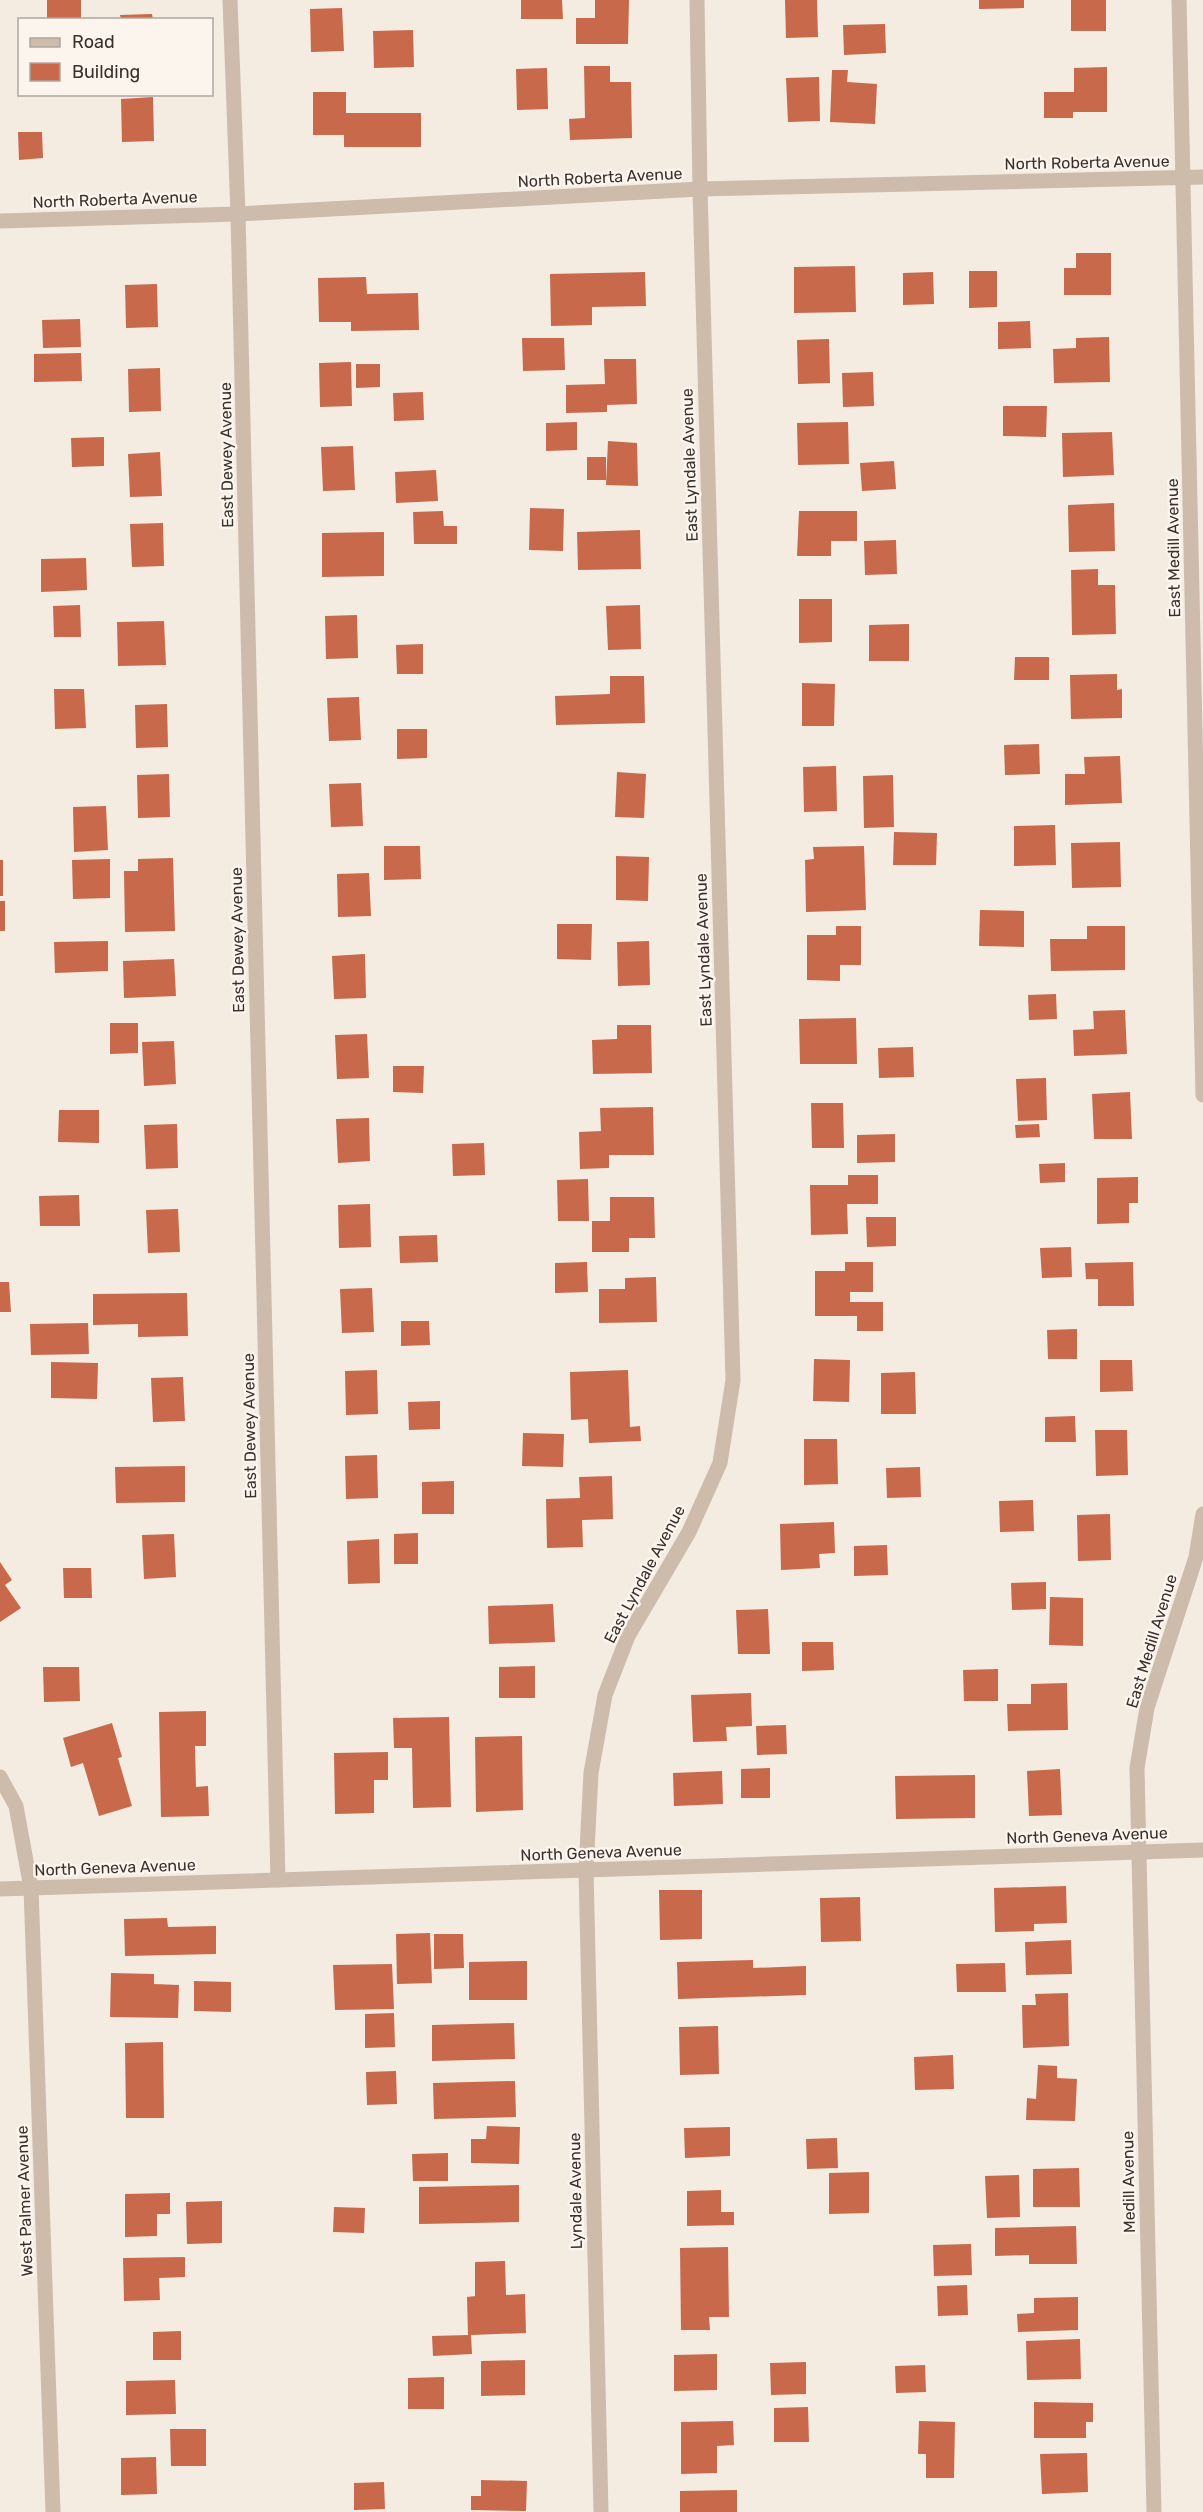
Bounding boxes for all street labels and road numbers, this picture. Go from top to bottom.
street label: North Roberta Avenue [1004,152,1170,173]
street label: North Roberta Avenue [517,164,683,191]
street label: North Roberta Avenue [32,187,198,212]
street label: East Dewey Avenue [216,382,237,528]
street label: East Lyndale Avenue [677,388,702,542]
street label: East Medill Avenue [1163,478,1184,618]
street label: East Dewey Avenue [227,867,248,1013]
street label: East Lyndale Avenue [691,873,716,1027]
street label: East Dewey Avenue [239,1353,260,1499]
street label: East Lyndale Avenue [600,1502,689,1647]
street label: East Medill Avenue [1122,1572,1181,1710]
street label: North Geneva Avenue [1006,1823,1168,1848]
street label: North Geneva Avenue [520,1840,682,1865]
street label: North Geneva Avenue [34,1855,196,1880]
street label: West Palmer Avenue [12,2125,37,2277]
street label: Medill Avenue [1118,2131,1139,2233]
street label: Lyndale Avenue [565,2132,586,2250]

